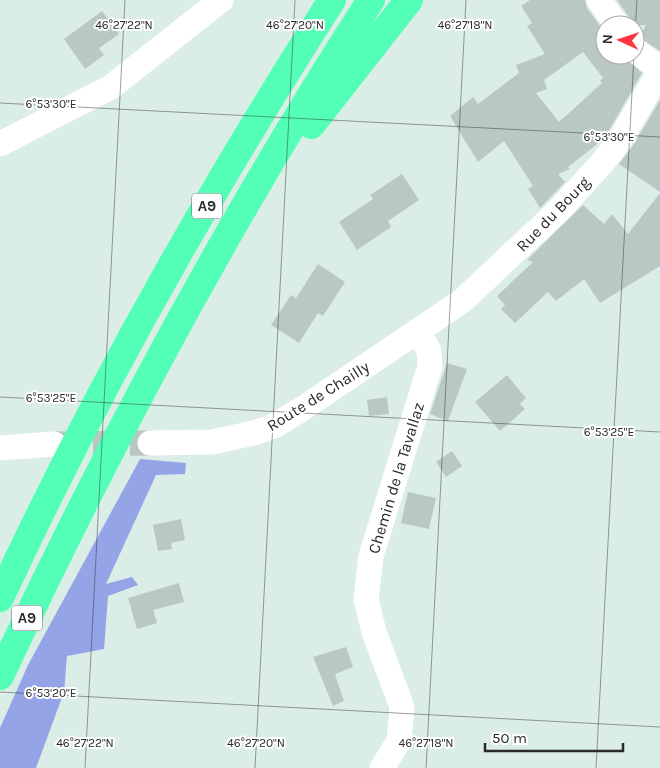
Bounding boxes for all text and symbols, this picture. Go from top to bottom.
north arrow [595,15,645,65]
text: 46°27'22"N [95,18,153,32]
text: 46°27'20"N [266,18,324,32]
text: 46°27'18"N [437,18,493,32]
text: N [599,34,616,45]
text: 6°53'30"E [25,97,77,111]
text: 6°53'30"E [583,130,635,144]
street label: Rue du Bourg [512,172,594,256]
road number: A9 [192,194,222,218]
street label: Route de Chailly [263,357,373,435]
text: 6°53'25"E [26,391,76,405]
street label: Chemin de la Tavallaz [364,400,428,556]
text: 6°53'25"E [584,425,634,439]
road number: A9 [12,606,42,630]
text: 6°53'20"E [26,686,76,700]
scale bar [485,720,622,752]
text: 50 m [492,729,527,747]
text: 46°27'22"N [56,736,114,750]
text: 46°27'20"N [227,736,285,750]
text: 46°27'18"N [398,736,454,750]

